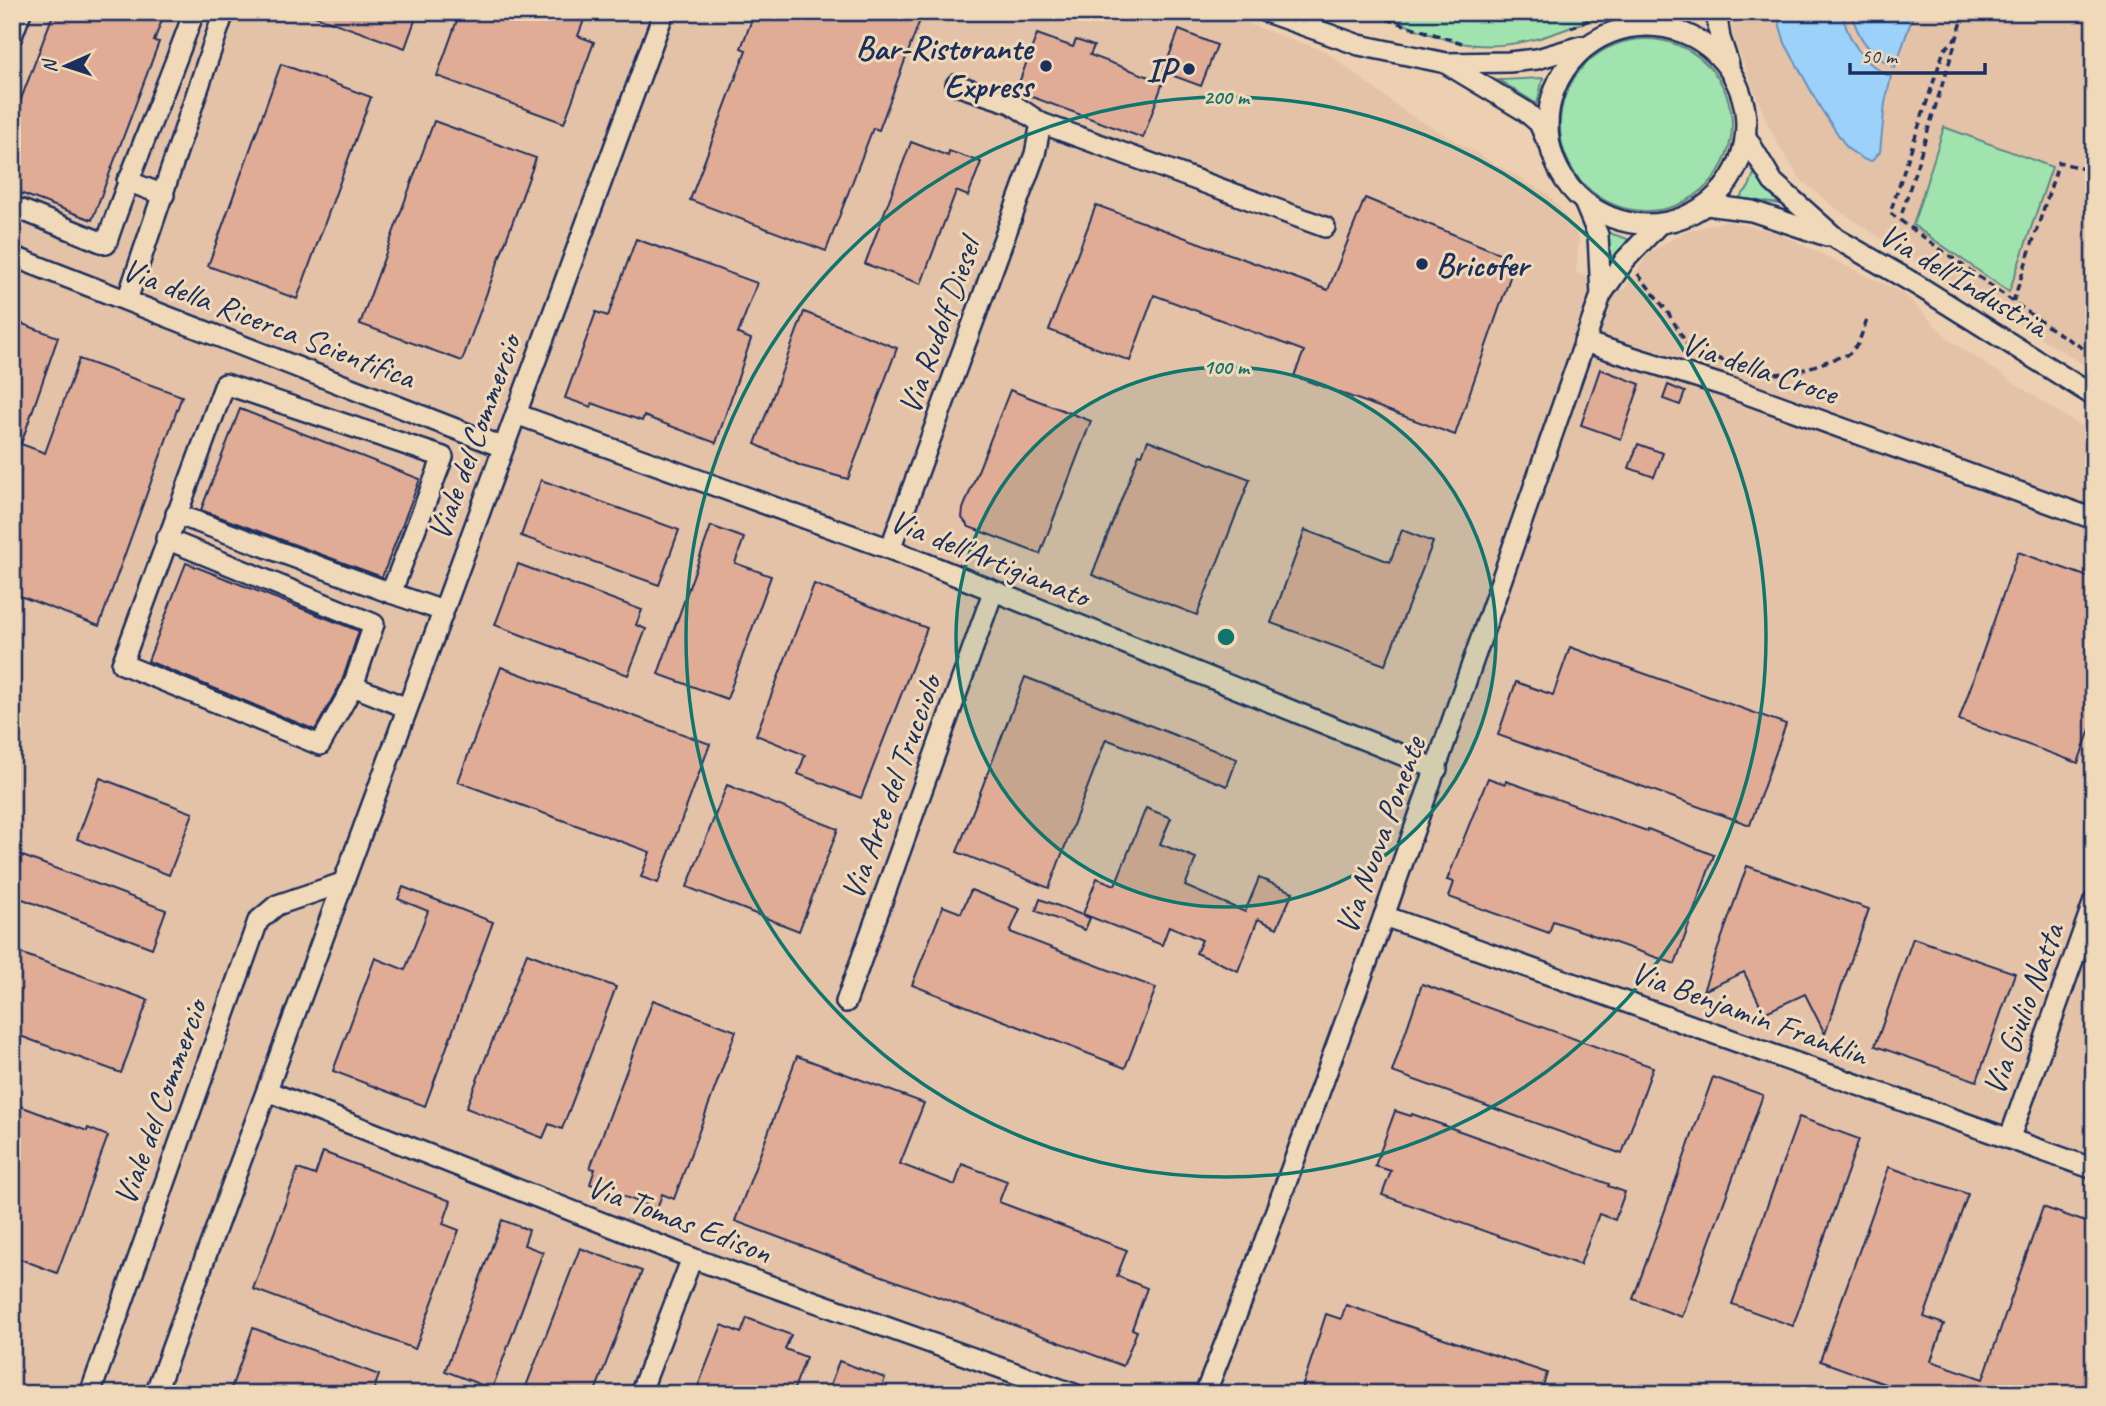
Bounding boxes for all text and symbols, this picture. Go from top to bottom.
place label: Bar-Ristorante Express [856,27,1035,107]
north arrow [32,32,102,102]
scale bar [1850,32,1985,76]
text: 50 m [1861,43,1899,69]
place label: IP [1146,49,1181,91]
text: N [38,57,62,73]
marker: Bar-Ristorante Express [1038,58,1054,74]
marker: IP [1181,61,1197,77]
text: 200 m [1203,84,1251,110]
street label: Via dell'Industria [1872,213,2057,348]
street label: Via Rudolf Diesel [888,228,992,420]
place label: Bricofer [1436,244,1533,286]
street label: Via della Ricerca Scientifica [117,248,422,399]
marker: Bricofer [1414,256,1430,272]
street label: Via della Croce [1676,322,1845,415]
street label: Viale del Commercio [417,326,532,546]
text: 100 m [1203,354,1251,380]
street label: Via dell'Artigianato [884,499,1098,618]
centre of rings [1214,625,1238,649]
street label: Via Arte del Trucciolo [831,666,952,905]
street label: Via Nuova Ponente [1325,729,1436,940]
street label: Via Giulio Natta [1973,916,2074,1101]
street label: Via Benjamin Franklin [1626,951,1876,1076]
street label: Viale del Commercio [103,991,218,1211]
street label: Via Tomas Edison [582,1165,778,1273]

